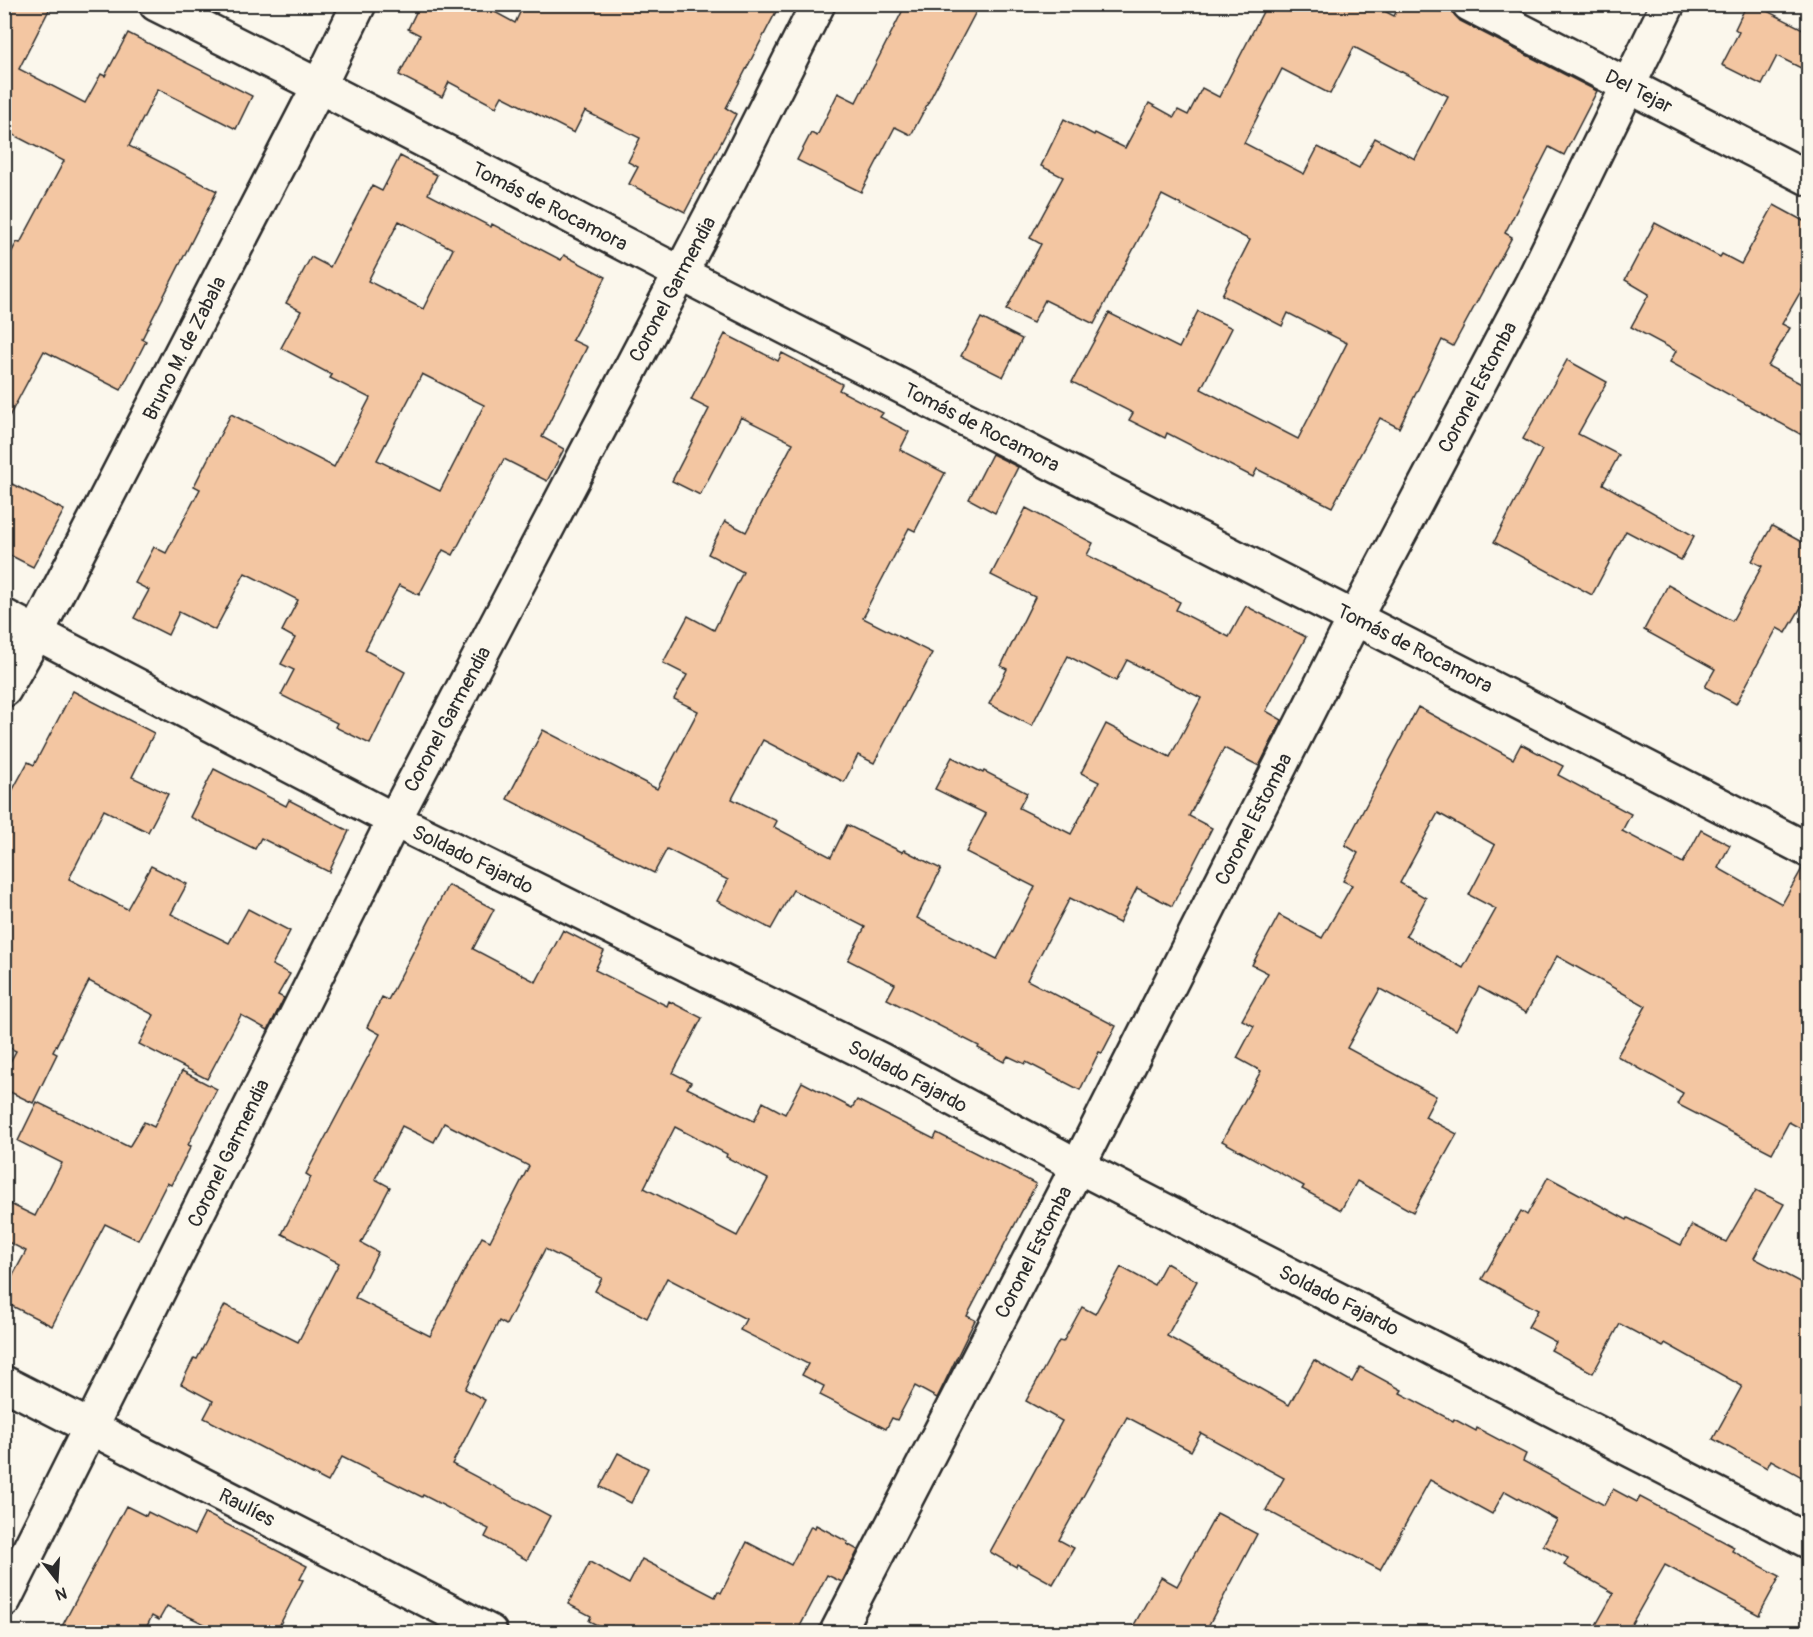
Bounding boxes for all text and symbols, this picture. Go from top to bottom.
street label: Del Tejar [1601,64,1677,119]
street label: Tomás de Rocamora [468,156,632,257]
street label: Coronel Garmendia [623,212,721,366]
street label: Bruno M. de Zabala [137,272,231,424]
street label: Coronel Estomba [1432,317,1523,457]
street label: Tomás de Rocamora [900,377,1064,478]
street label: Tomás de Rocamora [1333,598,1497,699]
street label: Coronel Garmendia [398,642,496,796]
street label: Coronel Estomba [1209,749,1298,890]
street label: Soldado Fajardo [408,819,538,900]
street label: Soldado Fajardo [844,1034,972,1119]
street label: Coronel Garmendia [182,1075,275,1231]
street label: Coronel Estomba [989,1182,1078,1323]
street label: Soldado Fajardo [1274,1259,1403,1342]
street label: Raulíes [215,1483,279,1532]
north arrow [27,1550,87,1610]
text: N [53,1582,69,1605]

